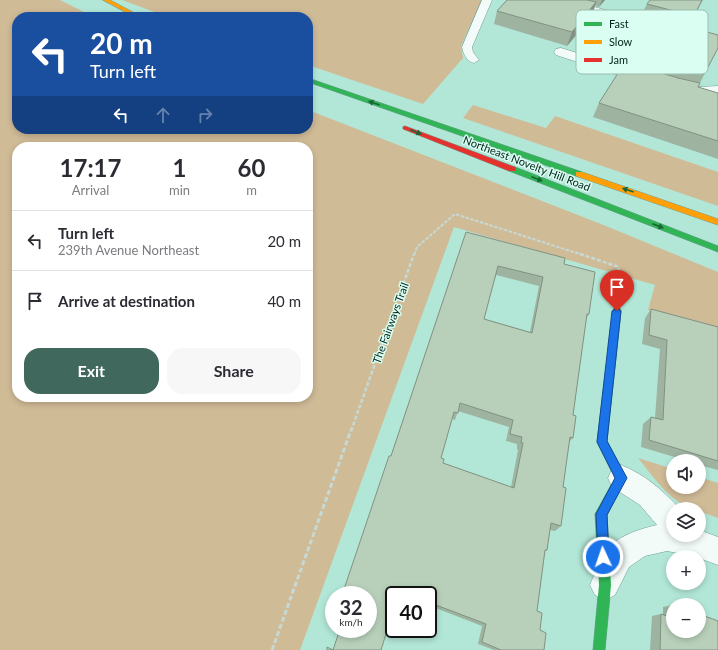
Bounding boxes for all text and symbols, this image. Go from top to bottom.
legend [576,10,708,74]
text: Fast [609,17,629,30]
text: 20 m [90,26,153,60]
icon: left [24,28,76,80]
text: Slow [609,35,633,48]
text: Jam [609,53,628,66]
text: Turn left [90,60,156,82]
one-way arrow [367,100,379,106]
icon: left [110,104,132,126]
icon: ahead [152,104,174,126]
icon: right [194,104,216,126]
one-way arrow [410,130,422,136]
street label: Northeast Novelty Hill Road [462,133,592,193]
text: 17:17 [60,153,121,182]
text: 1 [173,153,186,182]
text: 60 [238,153,265,182]
one-way arrow [531,177,543,183]
text: Arrival [72,182,109,198]
text: min [169,182,190,198]
text: m [246,182,257,198]
one-way arrow [622,187,634,193]
one-way arrow [653,223,665,229]
text: Turn left [58,224,114,242]
icon: left [24,230,46,252]
text: 20 m [267,232,301,250]
text: 239th Avenue Northeast [58,242,199,258]
pin [600,270,634,311]
icon: arrive [606,276,628,298]
street label: The Fairways Trail [369,281,411,365]
icon: arrive [24,290,46,312]
text: Arrive at destination [58,292,195,310]
text: 40 m [267,292,301,310]
button: Exit [24,348,159,394]
button: Share [167,348,301,394]
map controls [666,454,706,638]
button: sound [666,454,706,494]
button: layers [666,502,706,542]
position arrow [582,536,624,578]
button: + [666,550,706,590]
speed limit sign: 40 [385,586,437,638]
text: 32 [339,595,363,619]
button: − [666,598,706,638]
text: km/h [339,616,363,628]

